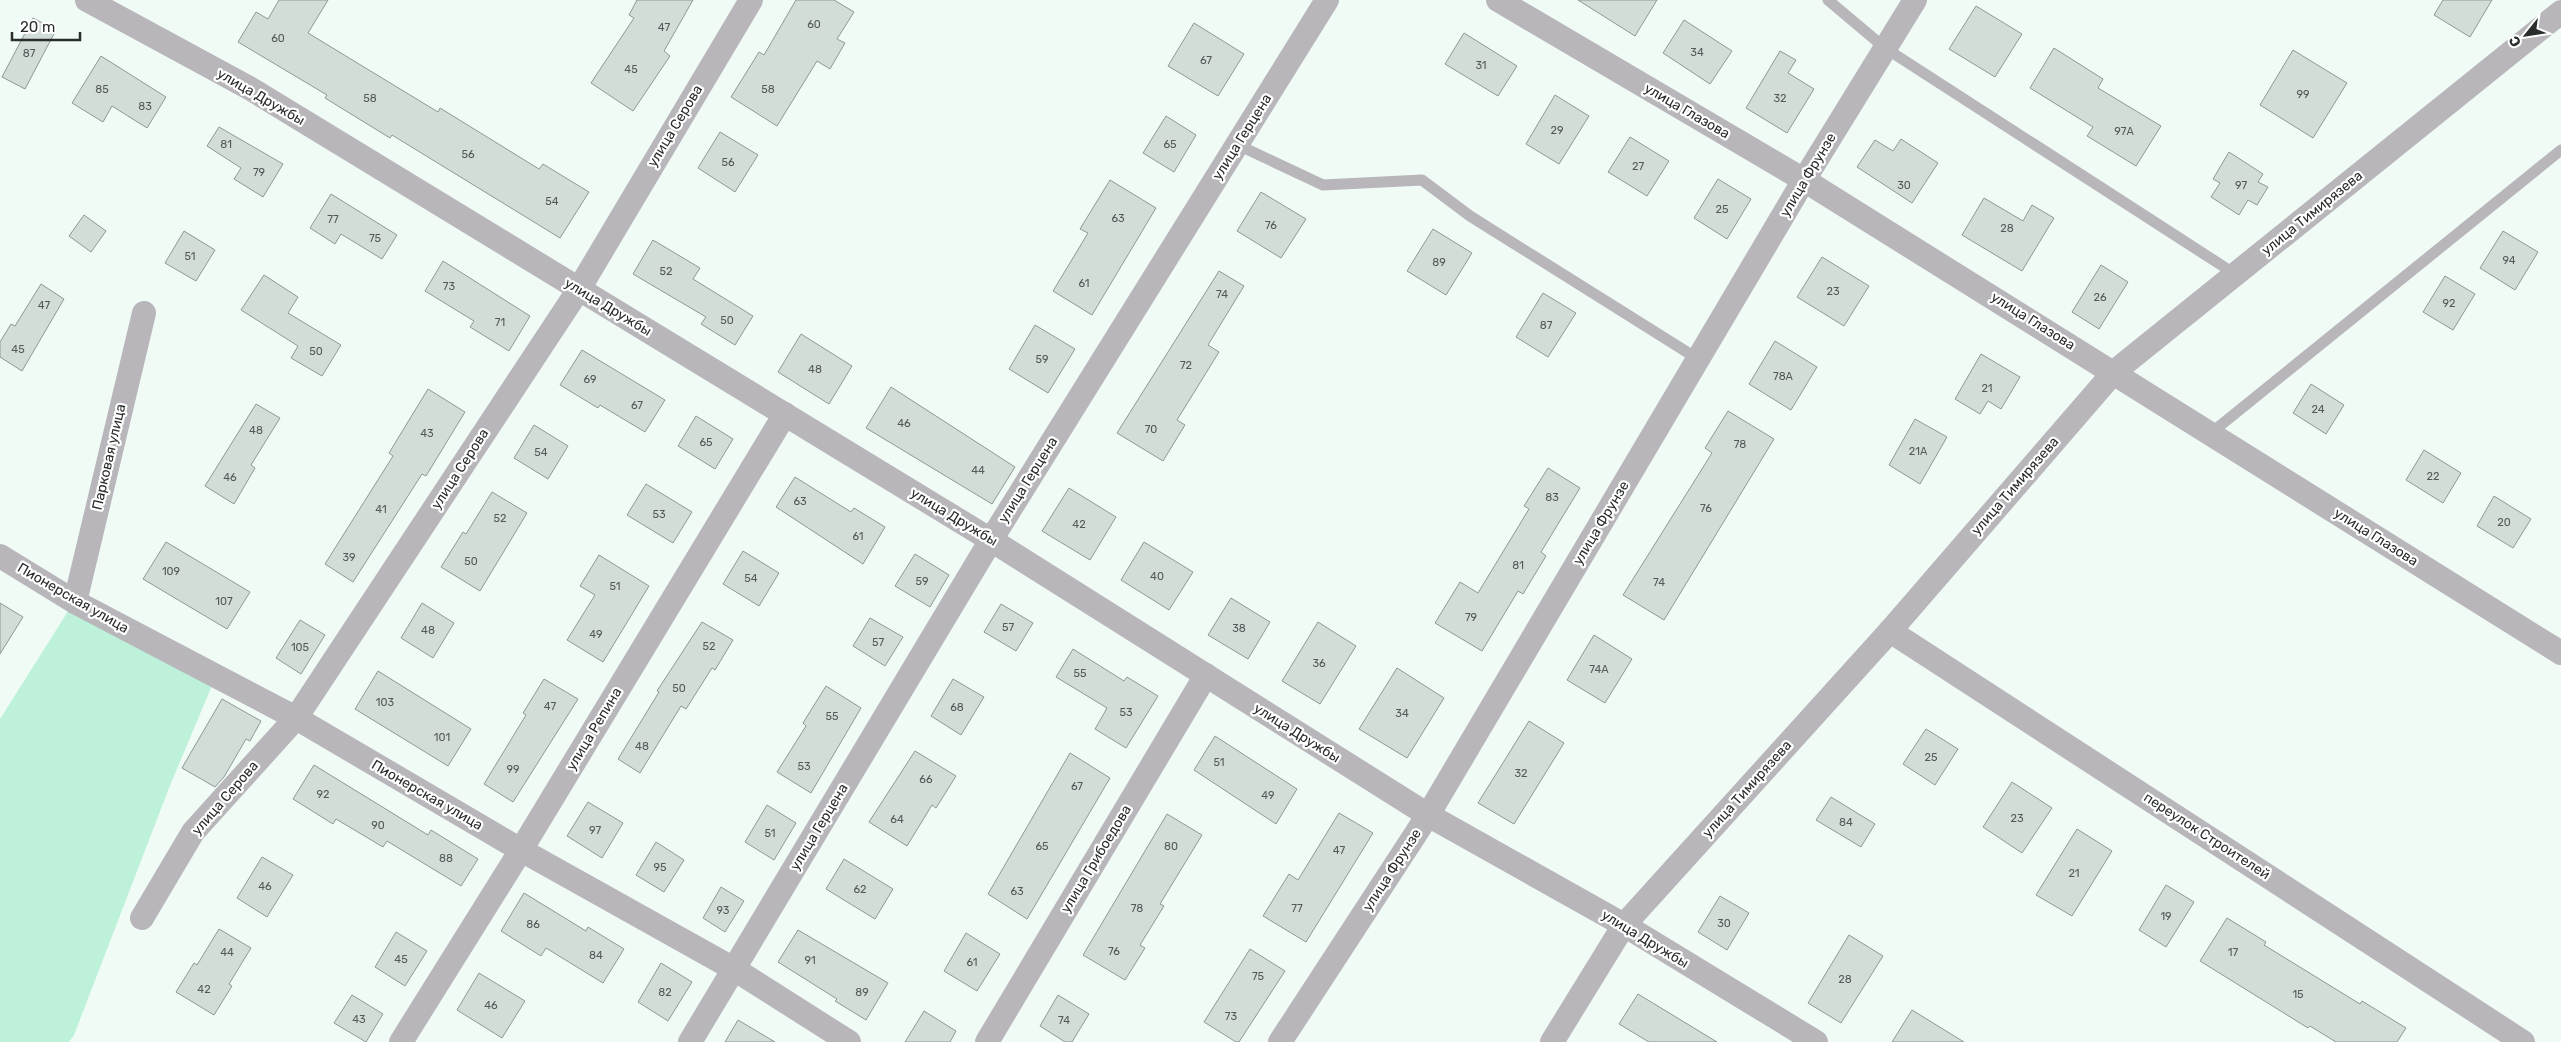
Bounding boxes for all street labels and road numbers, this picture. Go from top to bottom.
street label: улица Дружбы [214,65,308,129]
street label: улица Глазова [1641,80,1733,142]
street label: улица Серова [644,82,706,170]
street label: улица Герцена [1209,91,1275,183]
street label: улица Фрунзе [1776,130,1840,220]
street label: улица Тимирязева [2258,167,2366,259]
street label: улица Дружбы [561,274,655,340]
street label: улица Глазова [1988,288,2078,354]
street label: Парковая улица [89,402,129,512]
street label: улица Серова [428,425,492,513]
street label: улица Тимирязева [1968,433,2062,539]
street label: улица Герцена [995,434,1061,526]
street label: улица Фрунзе [1569,478,1633,568]
street label: улица Дружбы [907,484,1001,550]
street label: улица Глазова [2331,504,2421,570]
street label: Пионерская улица [14,559,132,637]
street label: улица Репина [563,685,625,773]
street label: улица Дружбы [1251,700,1343,766]
street label: улица Тимирязева [1699,737,1795,841]
street label: Пионерская улица [368,756,486,834]
street label: улица Серова [188,757,262,839]
street label: улица Герцена [786,781,852,873]
street label: переулок Строителей [2141,789,2273,883]
street label: улица Грибоедова [1057,802,1135,916]
street label: улица Фрунзе [1359,825,1425,914]
street label: улица Дружбы [1598,906,1692,972]

